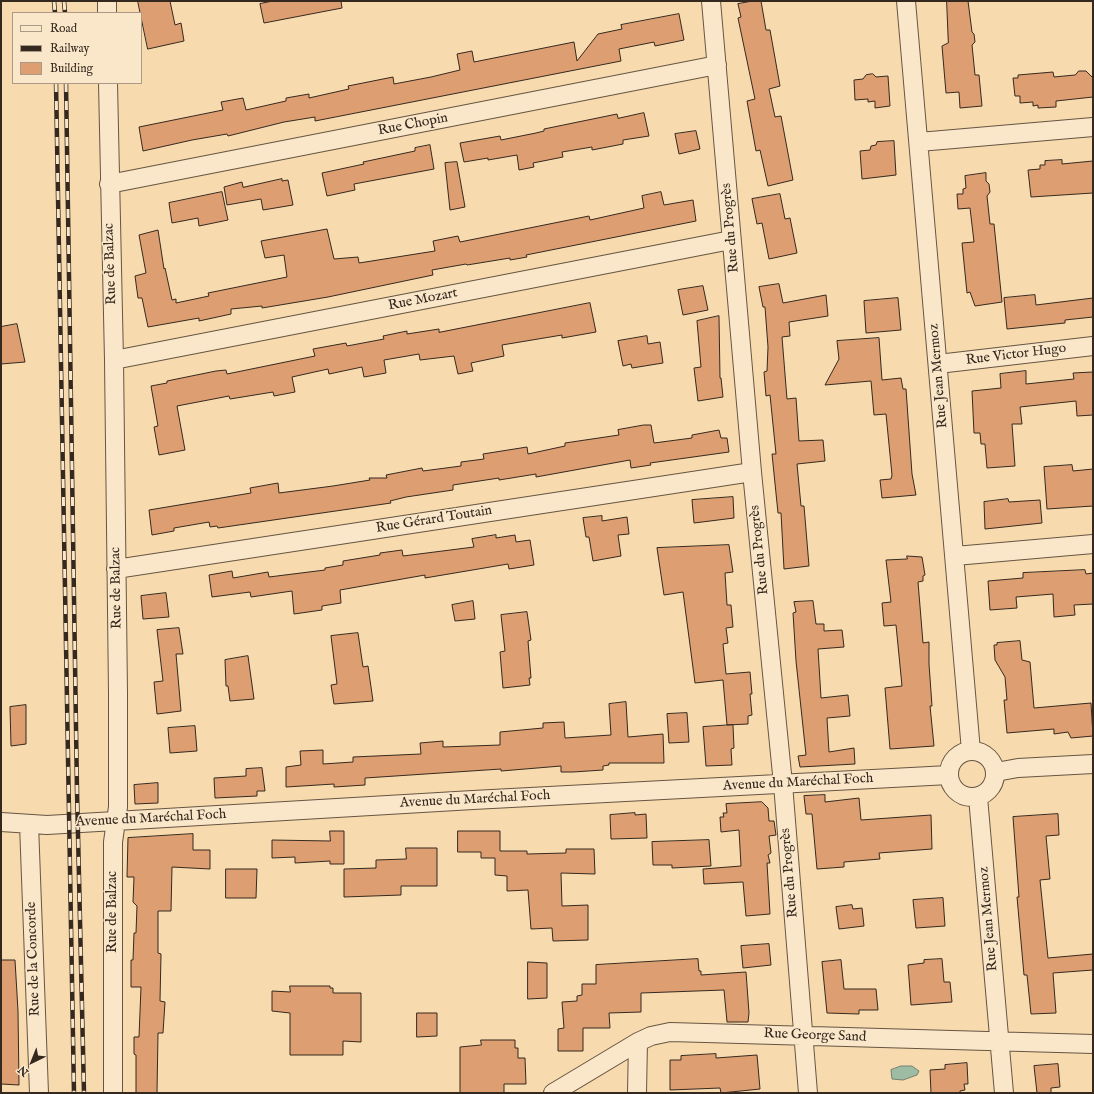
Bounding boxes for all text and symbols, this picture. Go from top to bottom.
legend [12,12,142,84]
text: Road [50,21,77,36]
text: Railway [50,41,89,56]
text: Building [50,61,93,76]
street label: Rue Chopin [377,110,449,140]
street label: Rue du Progrès [719,182,743,274]
street label: Rue de Balzac [101,223,121,305]
street label: Rue Mozart [387,285,459,315]
street label: Rue Jean Mermoz [926,323,952,429]
street label: Rue Victor Hugo [965,341,1067,369]
street label: Rue Gérard Toutain [375,503,493,537]
street label: Rue du Progrès [747,504,773,596]
street label: Rue de Balzac [108,547,126,629]
street label: Avenue du Maréchal Foch [722,771,874,795]
street label: Avenue du Maréchal Foch [399,788,551,812]
street label: Avenue du Maréchal Foch [75,807,227,831]
street label: Rue du Progrès [778,827,802,919]
street label: Rue Jean Mermoz [976,866,1002,972]
street label: Rue de Balzac [105,871,121,953]
street label: Rue de la Concorde [24,901,44,1017]
street label: Rue George Sand [763,1026,867,1046]
north arrow [12,1042,52,1082]
text: N [16,1062,32,1079]

